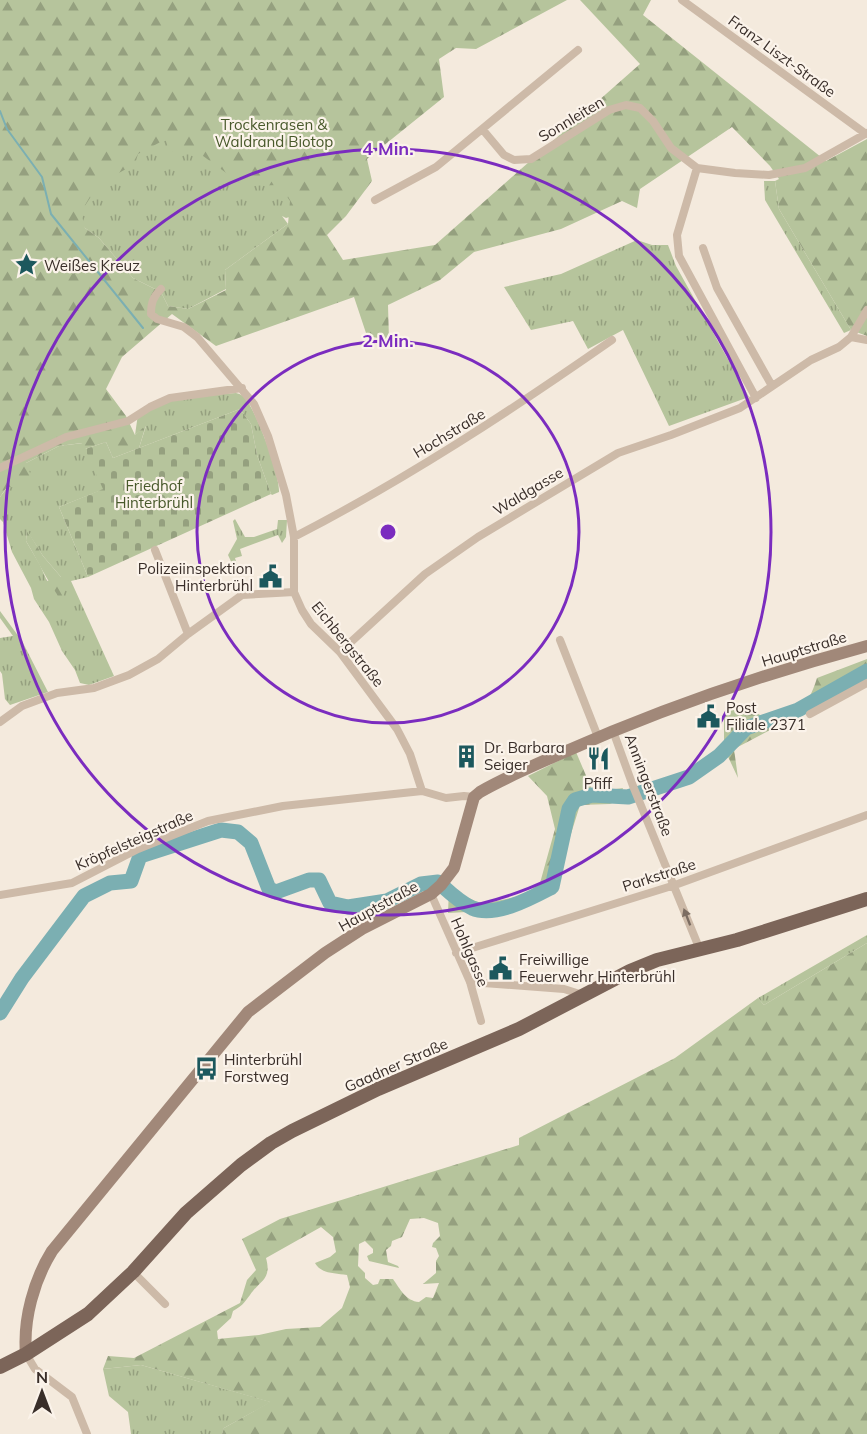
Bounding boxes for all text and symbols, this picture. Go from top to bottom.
street label: Franz Liszt-Straße [725,11,839,101]
street label: Sonnleiten [535,92,607,146]
park label: Trockenrasen & Waldrand Biotop [215,115,333,151]
text: 4 Min. [362,137,414,160]
place icon: Weißes Kreuz [13,252,39,278]
place label: Weißes Kreuz [44,256,140,275]
text: 2 Min. [362,329,414,352]
street label: Hochstraße [409,404,489,462]
street label: Waldgasse [489,463,567,519]
park label: Friedhof Hinterbrühl [115,476,193,512]
centre of rings [378,522,398,542]
place label: Polizeiinspektion Hinterbrühl [138,559,253,595]
public building icon: Polizeiinspektion Hinterbrühl [258,564,284,590]
street label: Eichbergstraße [308,597,388,691]
street label: Hauptstraße [759,627,849,671]
place label: Post Filiale 2371 [726,698,806,734]
public building icon: Post Filiale 2371 [695,703,721,729]
street label: Anningerstraße [621,731,677,839]
place label: Dr. Barbara Seiger [484,738,565,774]
building icon: Dr. Barbara Seiger [453,743,479,769]
restaurant icon: Pfiff [585,746,611,772]
place label: Pfiff [584,774,613,793]
street label: Kröpfelsteigstraße [72,806,196,874]
street label: Parkstraße [620,854,698,896]
street label: Hauptstraße [335,876,421,936]
one-way arrow [682,908,691,926]
street label: Hohlgasse [447,914,493,990]
place label: Freiwillige Feuerwehr Hinterbrühl [519,950,675,986]
public building icon: Freiwillige Feuerwehr Hinterbrühl [488,955,514,981]
street label: Gaadner Straße [341,1034,451,1096]
place label: Hinterbrühl Forstweg [224,1050,302,1086]
bus stop icon: Hinterbrühl Forstweg [193,1055,219,1081]
north arrow [12,1362,72,1422]
text: N [36,1367,48,1387]

